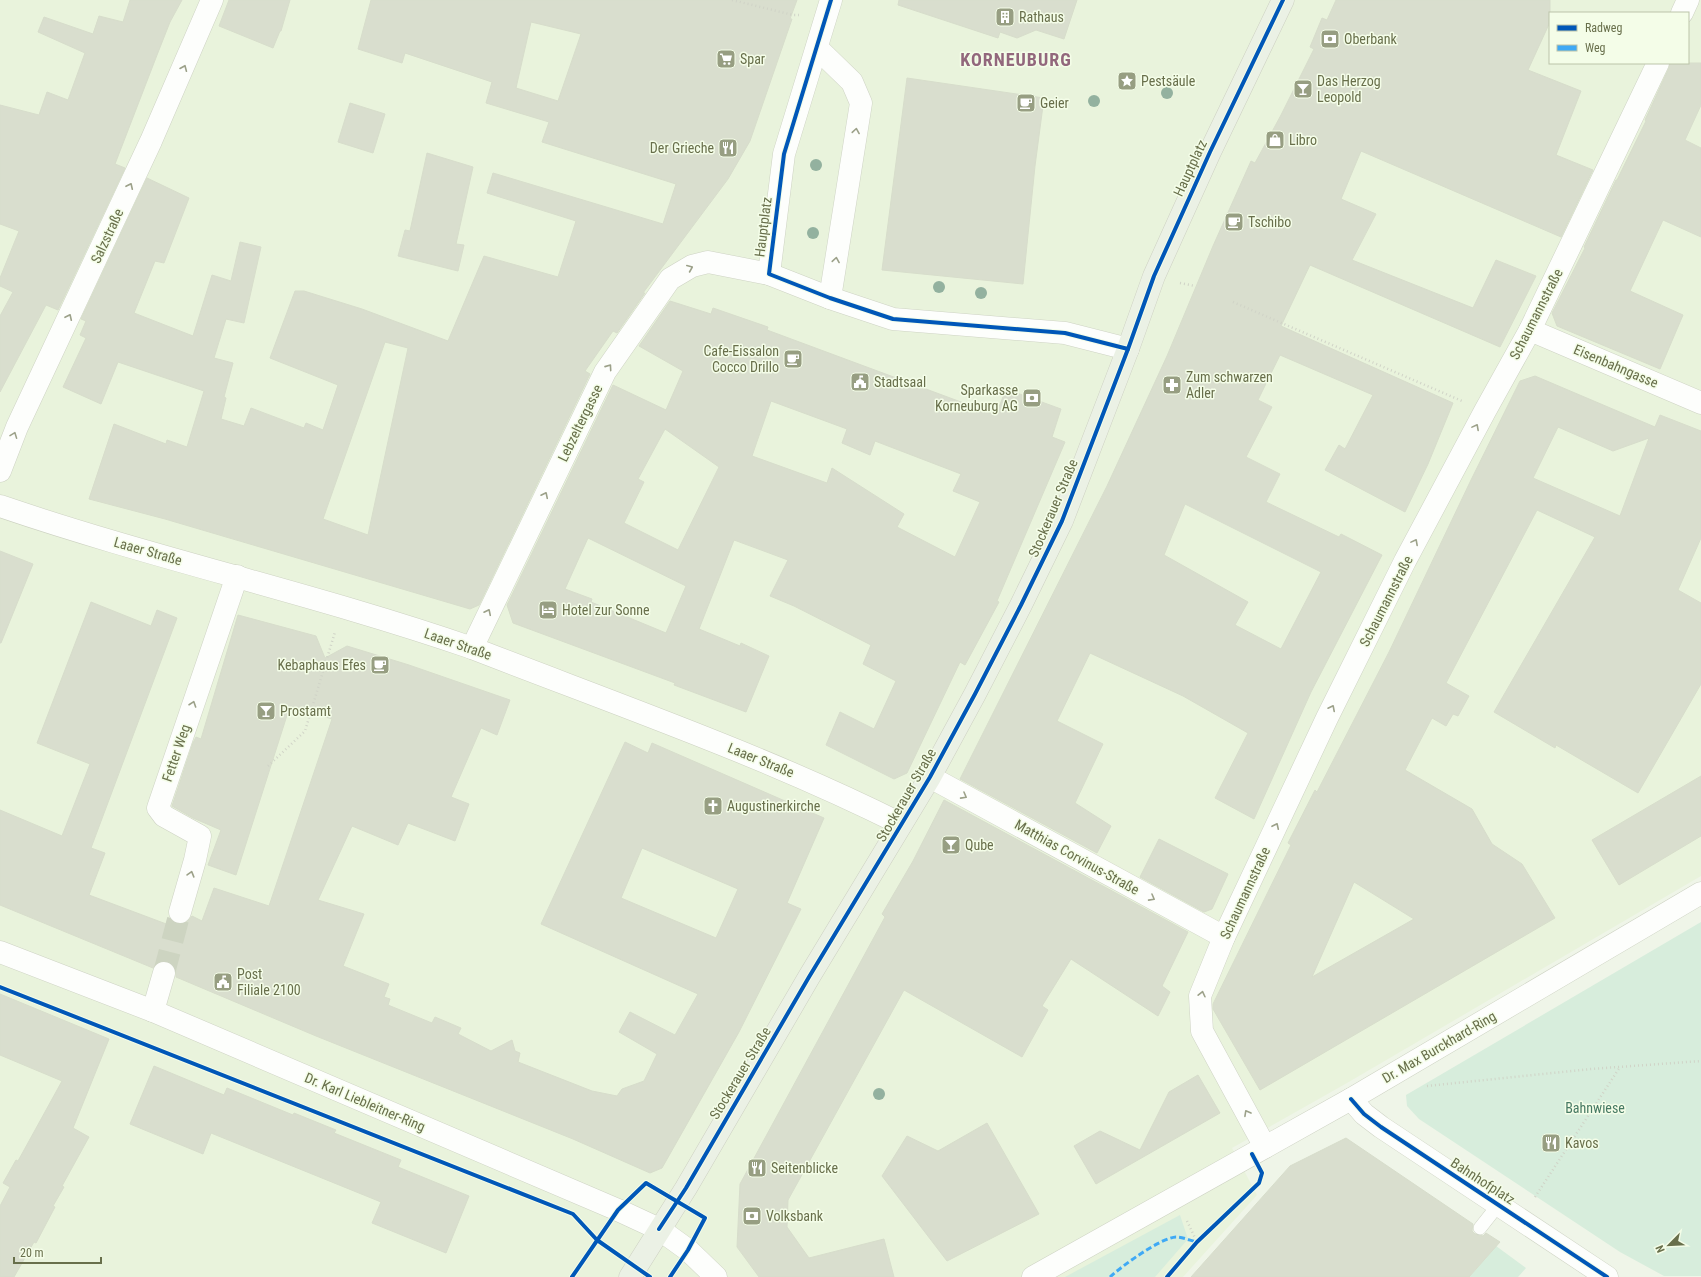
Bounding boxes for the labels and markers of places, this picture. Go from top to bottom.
building icon: Rathaus [994,6,1016,28]
place label: Rathaus [1019,9,1064,25]
bank icon: Oberbank [1319,28,1341,50]
place label: Oberbank [1344,31,1398,47]
supermarket icon: Spar [715,48,737,70]
place label: Spar [740,51,765,67]
place icon: Pestsäule [1116,70,1138,92]
place label: Pestsäule [1141,73,1196,89]
place label: Das Herzog Leopold [1317,73,1381,105]
bar icon: Das Herzog Leopold [1292,78,1314,100]
cafe icon: Geier [1015,92,1037,114]
place label: Geier [1040,95,1069,111]
shop icon: Libro [1264,129,1286,151]
place label: Libro [1289,132,1317,148]
restaurant icon: Der Grieche [717,137,739,159]
place label: Der Grieche [650,140,714,156]
cafe icon: Tschibo [1223,211,1245,233]
place label: Tschibo [1248,214,1291,230]
place label: Cafe-Eissalon Cocco Drillo [703,343,779,375]
cafe icon: Cafe-Eissalon Cocco Drillo [782,348,804,370]
place label: Zum schwarzen Adler [1186,369,1273,401]
public building icon: Stadtsaal [849,371,871,393]
place label: Stadtsaal [874,374,926,390]
pharmacy icon: Zum schwarzen Adler [1161,374,1183,396]
place label: Sparkasse Korneuburg AG [935,382,1018,414]
bank icon: Sparkasse Korneuburg AG [1021,387,1043,409]
hotel icon: Hotel zur Sonne [537,599,559,621]
place label: Hotel zur Sonne [562,602,650,618]
cafe icon: Kebaphaus Efes [369,654,391,676]
place label: Kebaphaus Efes [278,657,366,673]
bar icon: Prostamt [255,700,277,722]
place label: Prostamt [280,703,331,719]
church icon: Augustinerkirche [702,795,724,817]
place label: Augustinerkirche [727,798,821,814]
bar icon: Qube [940,834,962,856]
place label: Qube [965,837,994,853]
place label: Post Filiale 2100 [237,966,301,998]
public building icon: Post Filiale 2100 [212,971,234,993]
restaurant icon: Kavos [1540,1132,1562,1154]
place label: Kavos [1565,1135,1599,1151]
restaurant icon: Seitenblicke [746,1157,768,1179]
place label: Seitenblicke [771,1160,838,1176]
bank icon: Volksbank [741,1205,763,1227]
place label: Volksbank [766,1208,824,1224]

